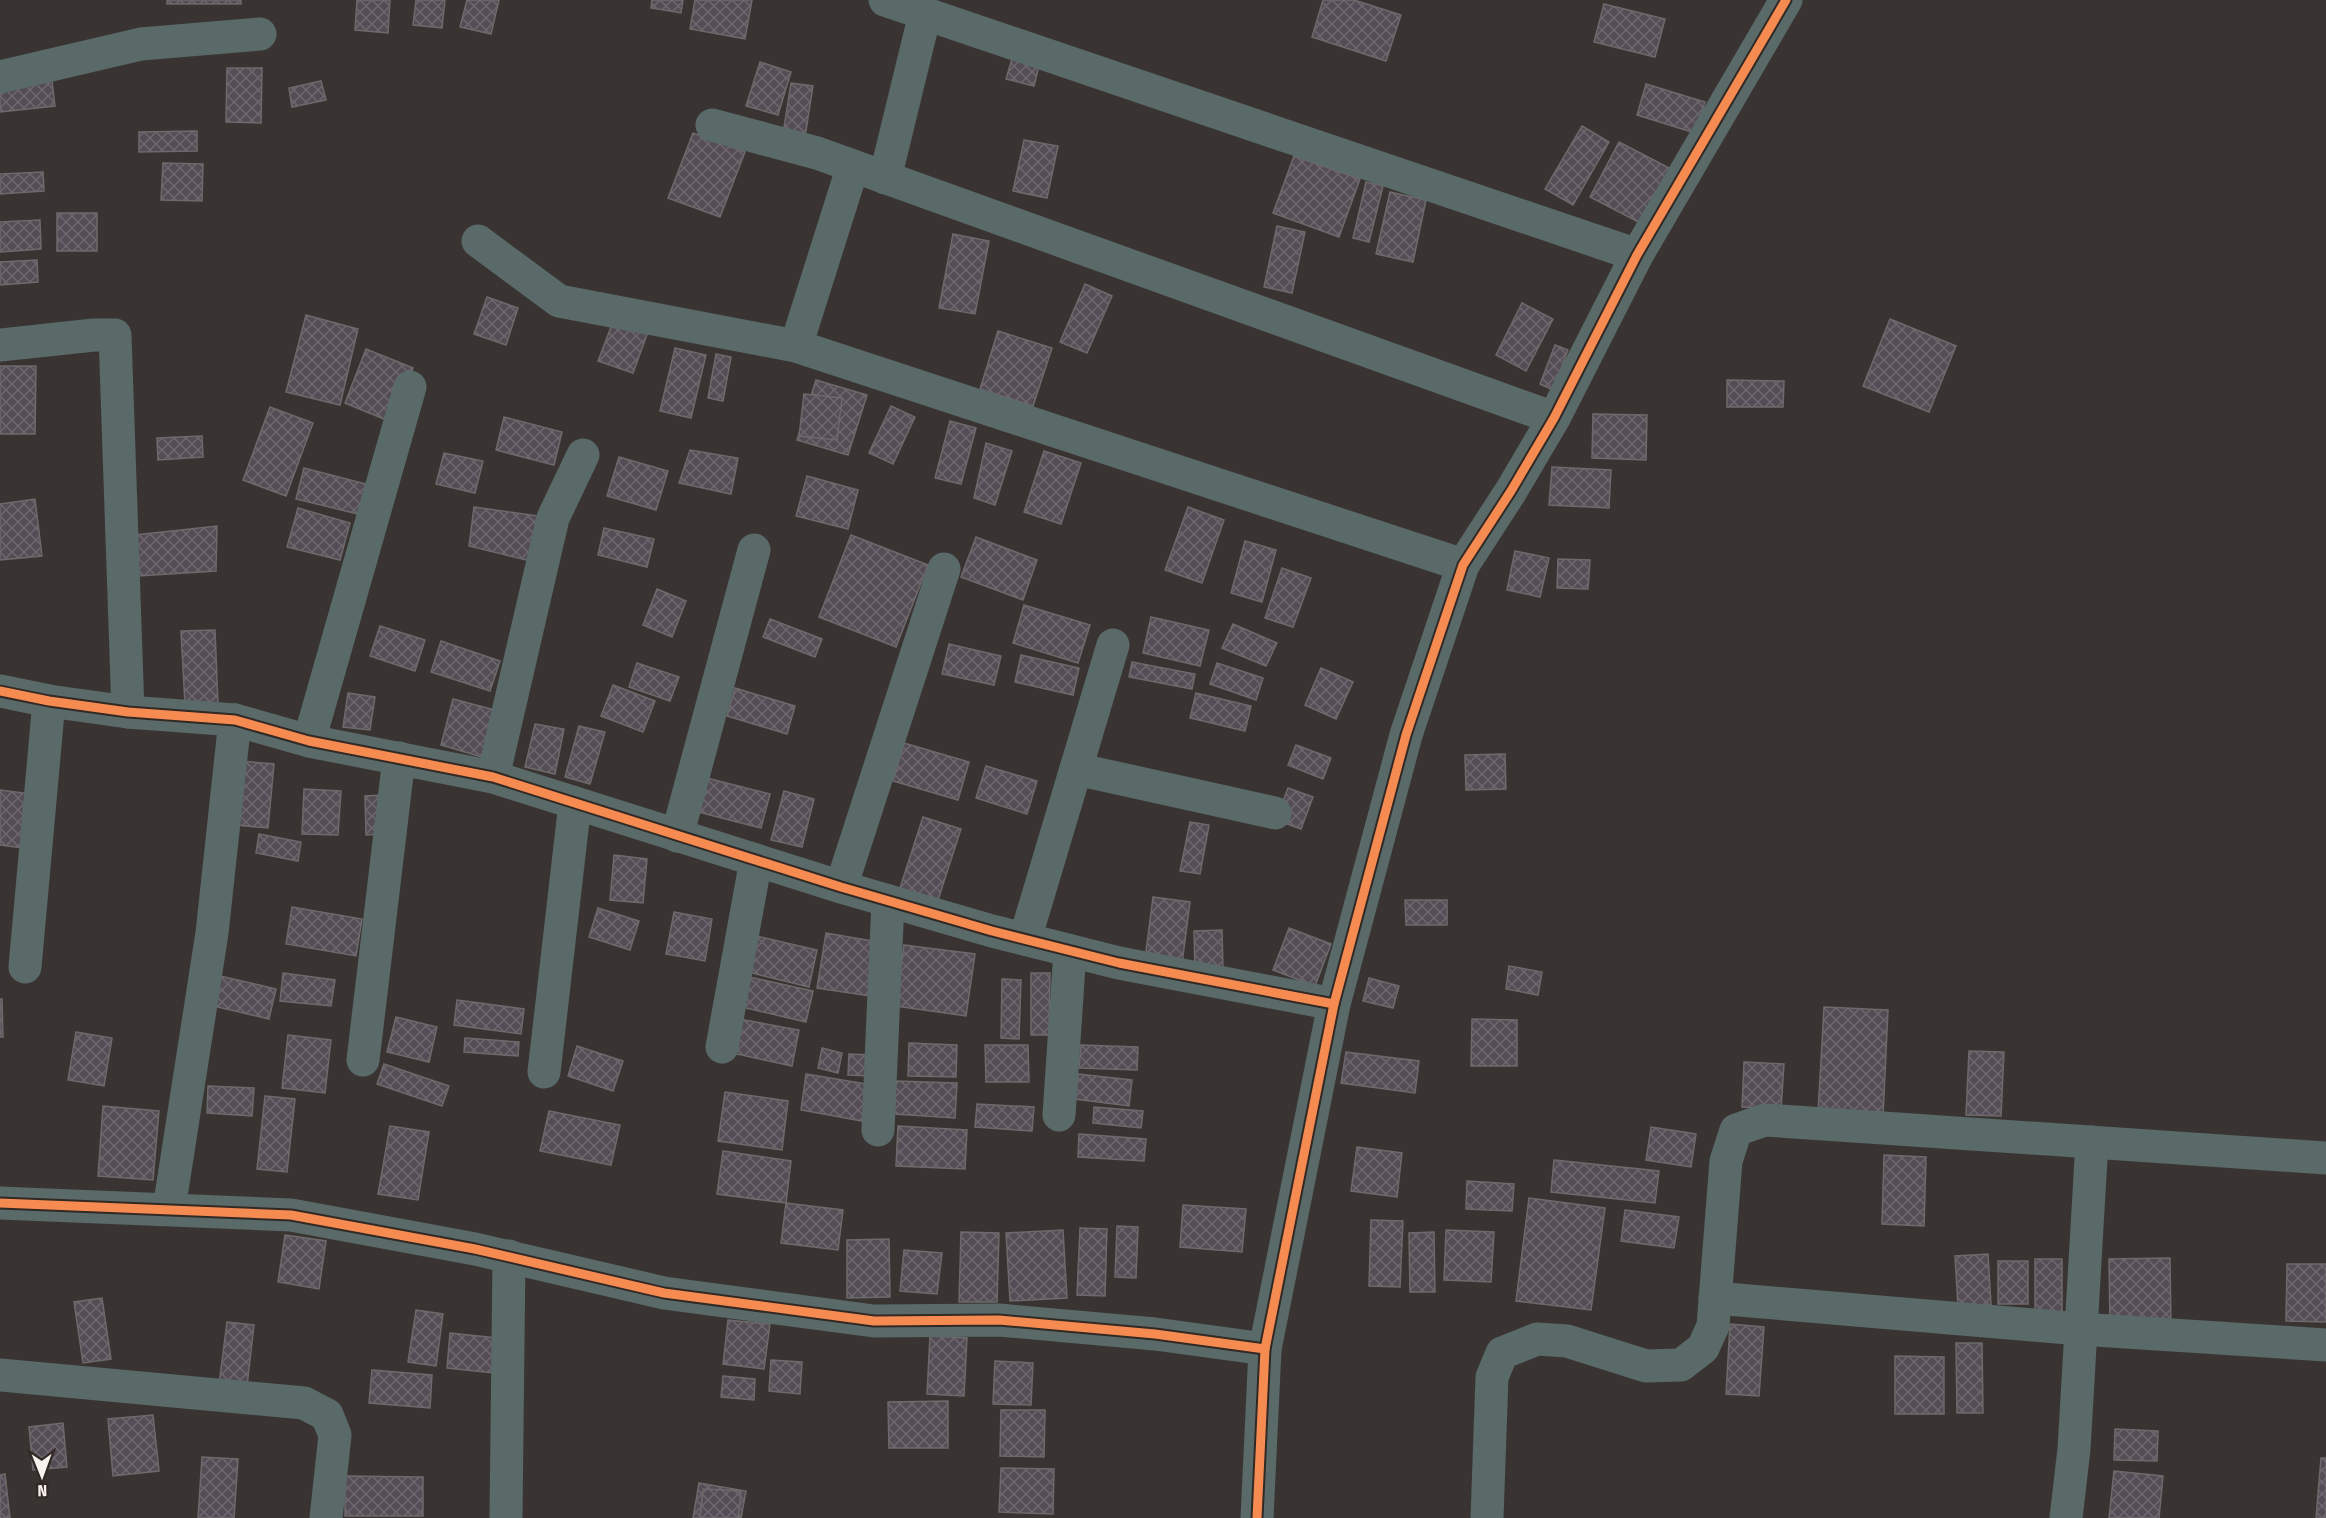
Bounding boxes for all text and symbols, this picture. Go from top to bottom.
north arrow [12,1446,72,1506]
text: N [37,1481,47,1500]

